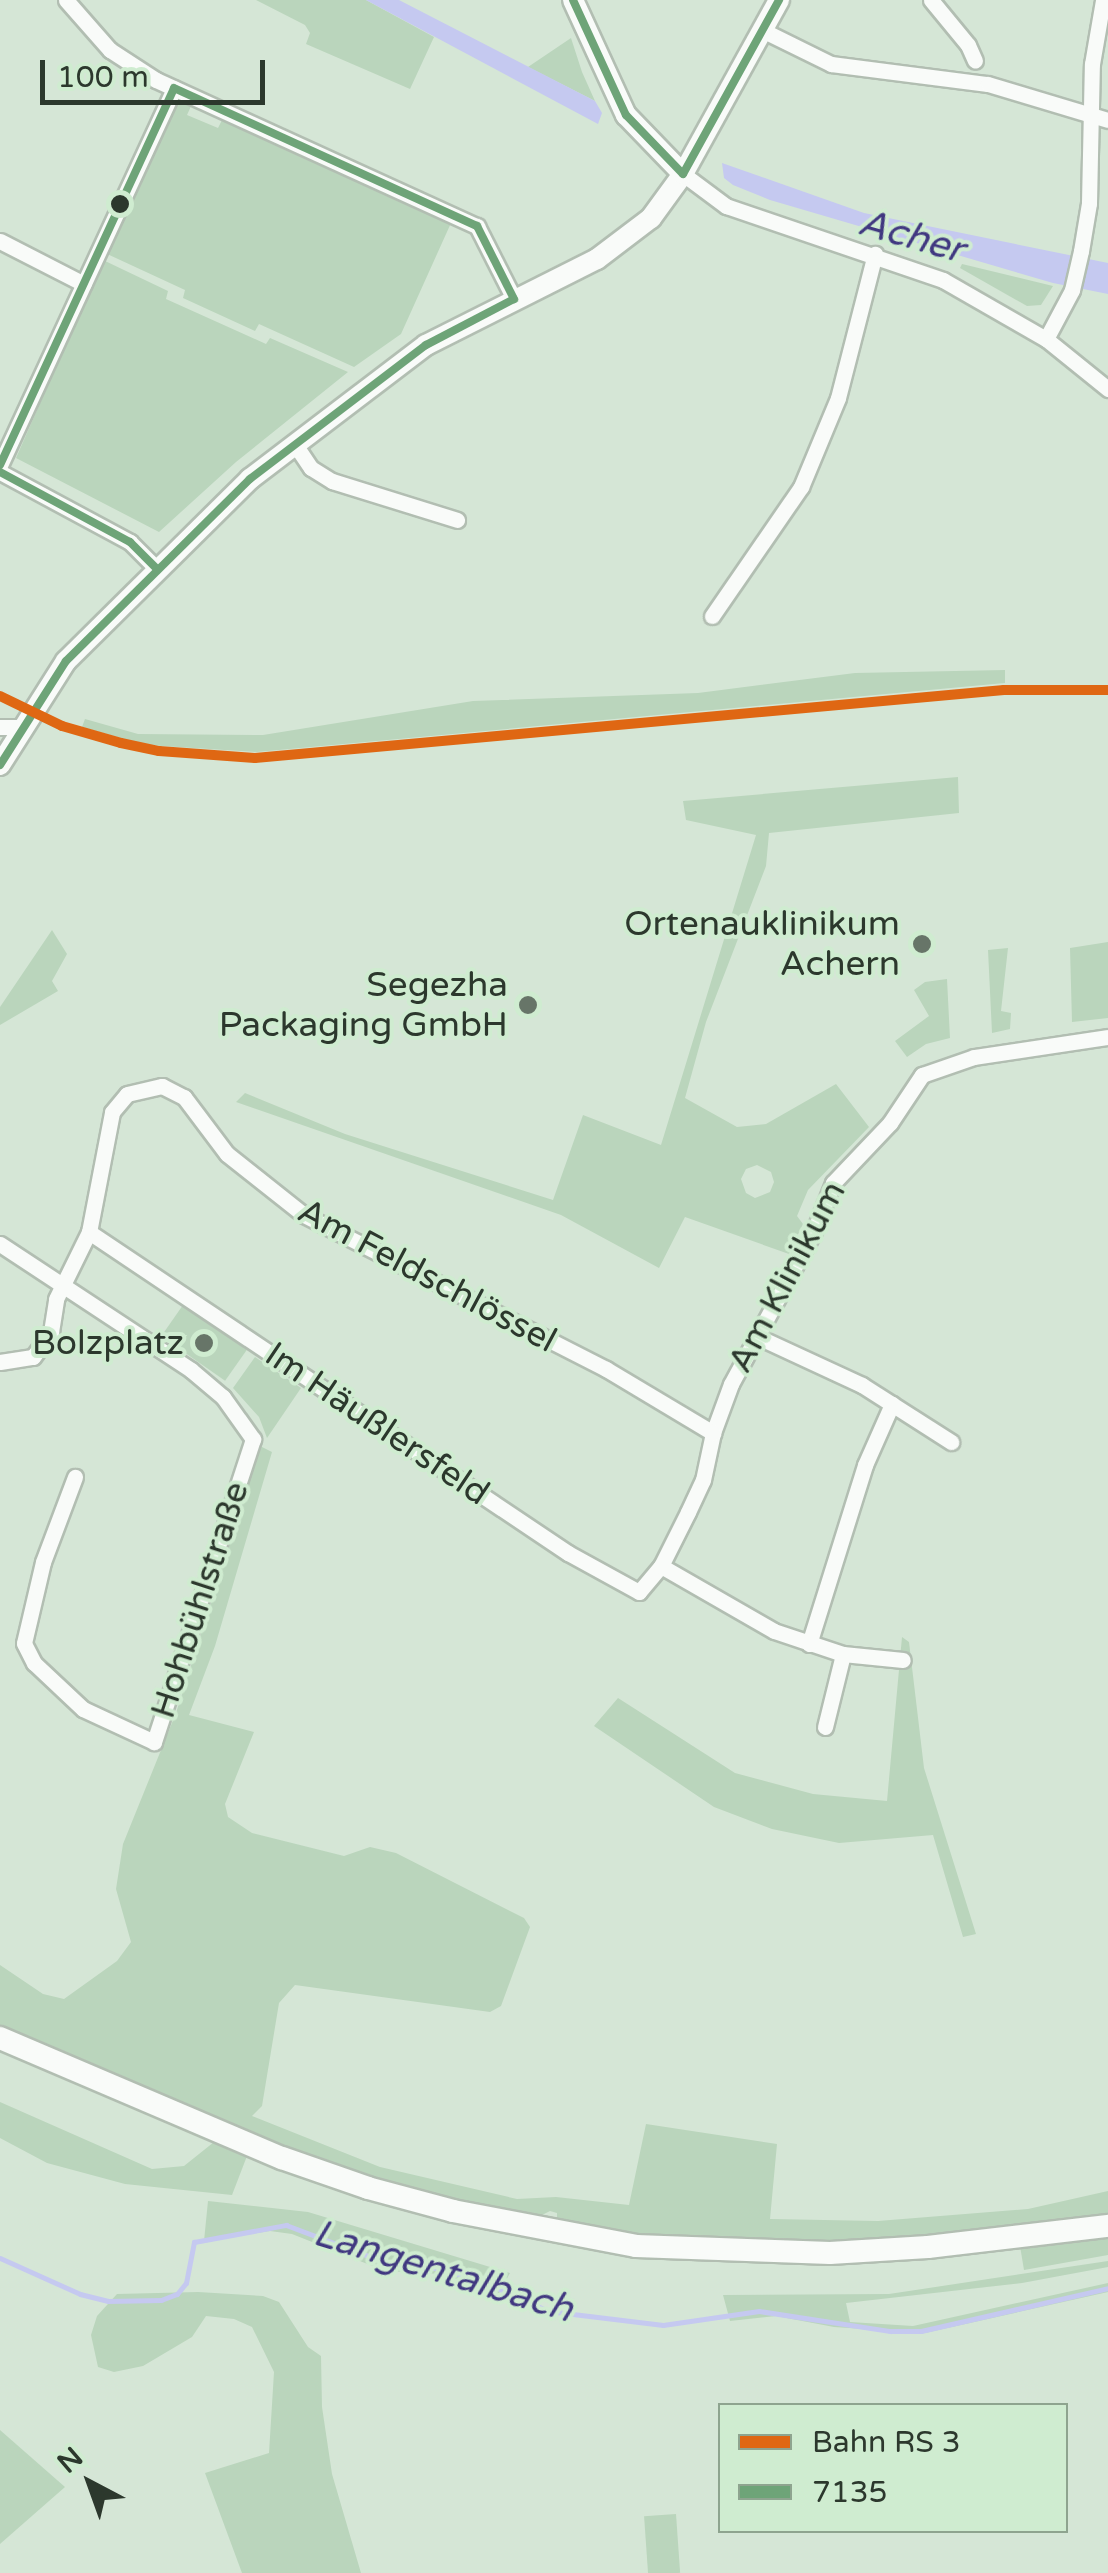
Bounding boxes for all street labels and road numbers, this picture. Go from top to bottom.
street label: Am Klinikum [719,1174,855,1380]
street label: Am Feldschlössel [291,1190,563,1362]
street label: Im Häußlersfeld [257,1334,497,1514]
street label: Hohbühlstraße [142,1476,258,1724]

